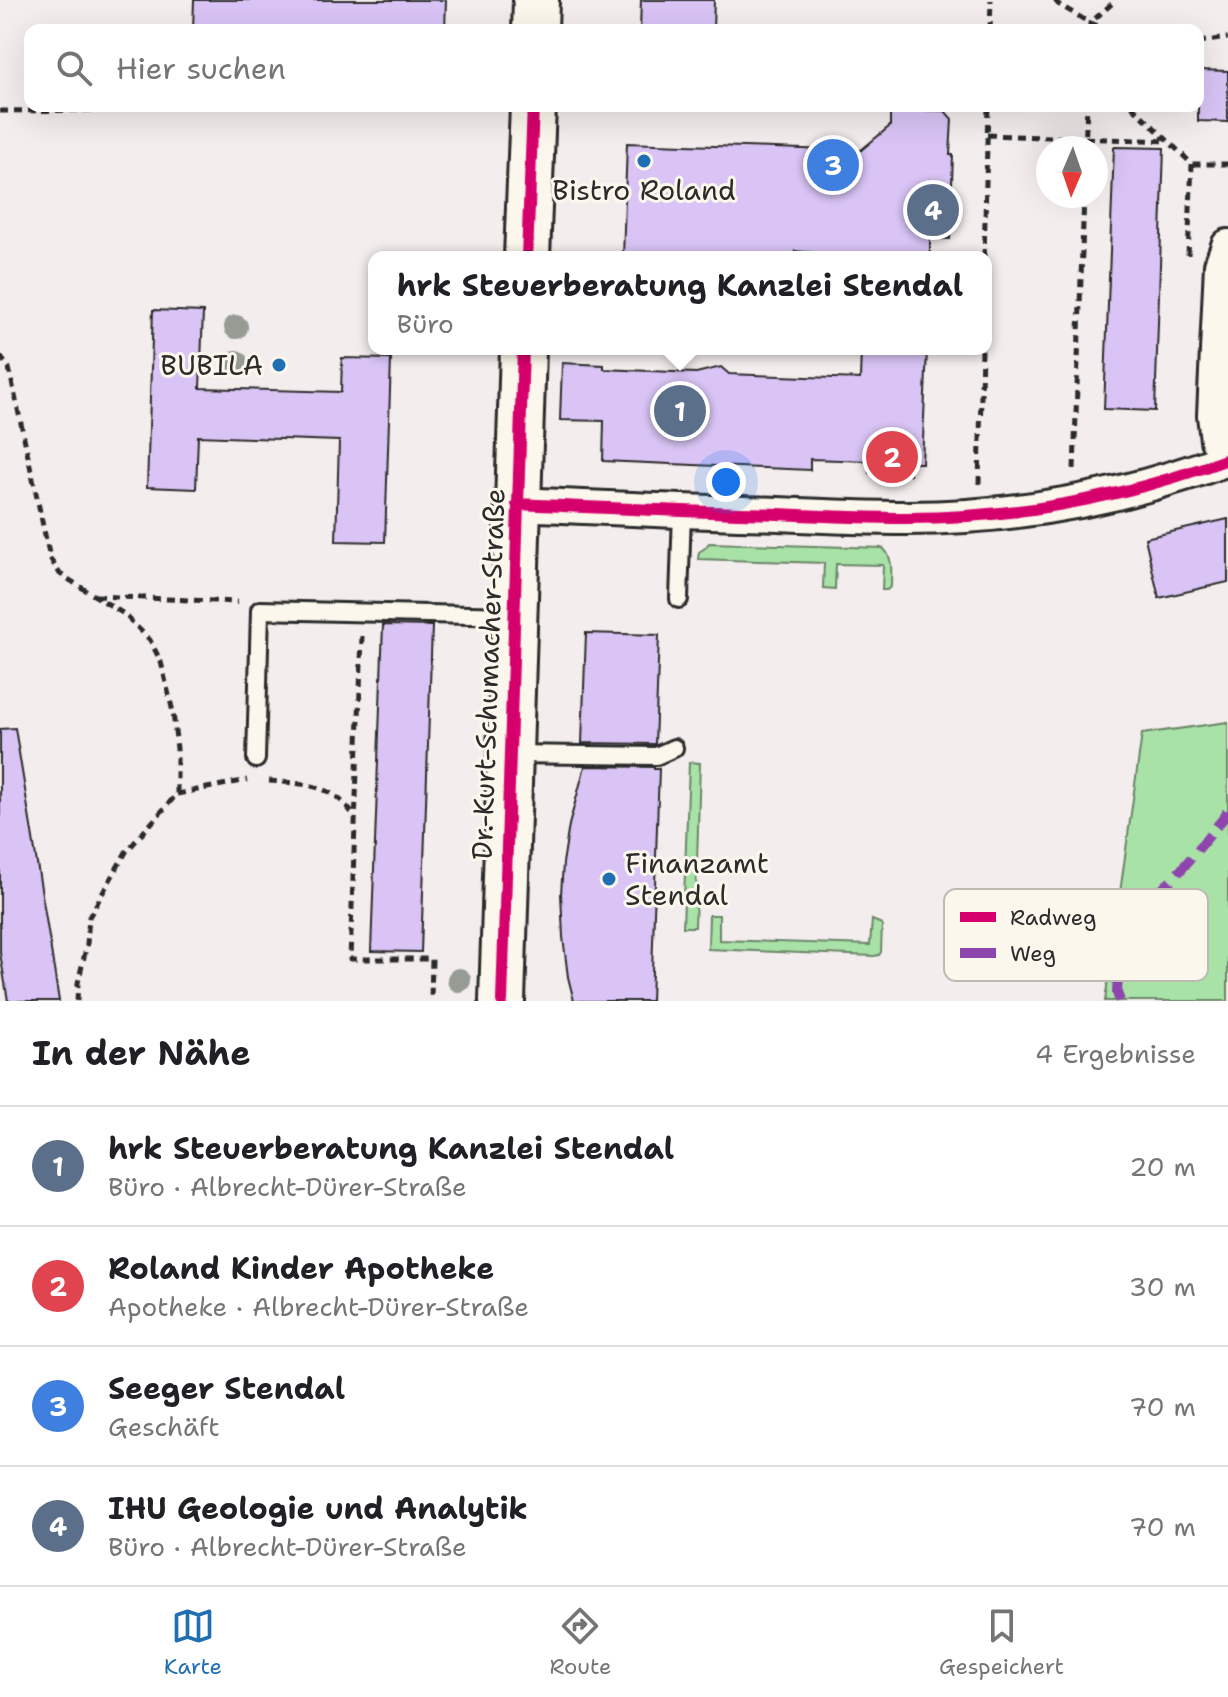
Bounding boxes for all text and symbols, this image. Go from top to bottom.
search box [24,24,1204,112]
icon: search [52,46,96,90]
text: Hier suchen [116,48,286,89]
pin: 3 [807,135,859,195]
north arrow [1036,136,1108,208]
marker: Bistro Roland [635,152,653,170]
place label: Bistro Roland [552,171,736,209]
pin: 4 [907,180,959,240]
popup [368,251,992,355]
text: hrk Steuerberatung Kanzlei Stendal [397,265,963,306]
text: Büro [397,306,454,341]
place label: BUBILA [160,346,263,384]
marker: BUBILA [270,356,288,374]
pin: 1 [654,381,706,441]
pin: 2 [866,427,918,487]
your location [706,462,746,502]
street label: Dr.-Kurt-Schumacher-Straße [463,488,513,860]
place label: Finanzamt Stendal [625,844,769,914]
marker: Finanzamt Stendal [600,870,618,888]
legend [944,889,1208,981]
text: Radweg [1010,903,1097,932]
text: Weg [1010,939,1056,968]
text: In der Nähe [32,1030,251,1076]
text: 4 Ergebnisse [1035,1036,1196,1071]
text: hrk Steuerberatung Kanzlei Stendal [108,1128,674,1169]
text: 1 [52,1149,64,1184]
text: 20 m [1129,1149,1196,1184]
text: Büro · Albrecht-Dürer-Straße [108,1169,467,1204]
text: Roland Kinder Apotheke [108,1248,494,1289]
text: 2 [49,1269,67,1304]
text: 30 m [1129,1269,1196,1304]
text: Apotheke · Albrecht-Dürer-Straße [108,1289,529,1324]
text: Seeger Stendal [108,1368,345,1409]
text: 3 [49,1389,67,1424]
text: 70 m [1129,1389,1196,1424]
text: Geschäft [108,1409,220,1444]
text: IHU Geologie und Analytik [108,1488,528,1529]
text: 4 [49,1509,67,1544]
text: 70 m [1129,1509,1196,1544]
text: Büro · Albrecht-Dürer-Straße [108,1529,467,1564]
tab: Karte [164,1604,222,1681]
tab: Route [550,1604,611,1681]
tab: Gespeichert [939,1604,1064,1681]

